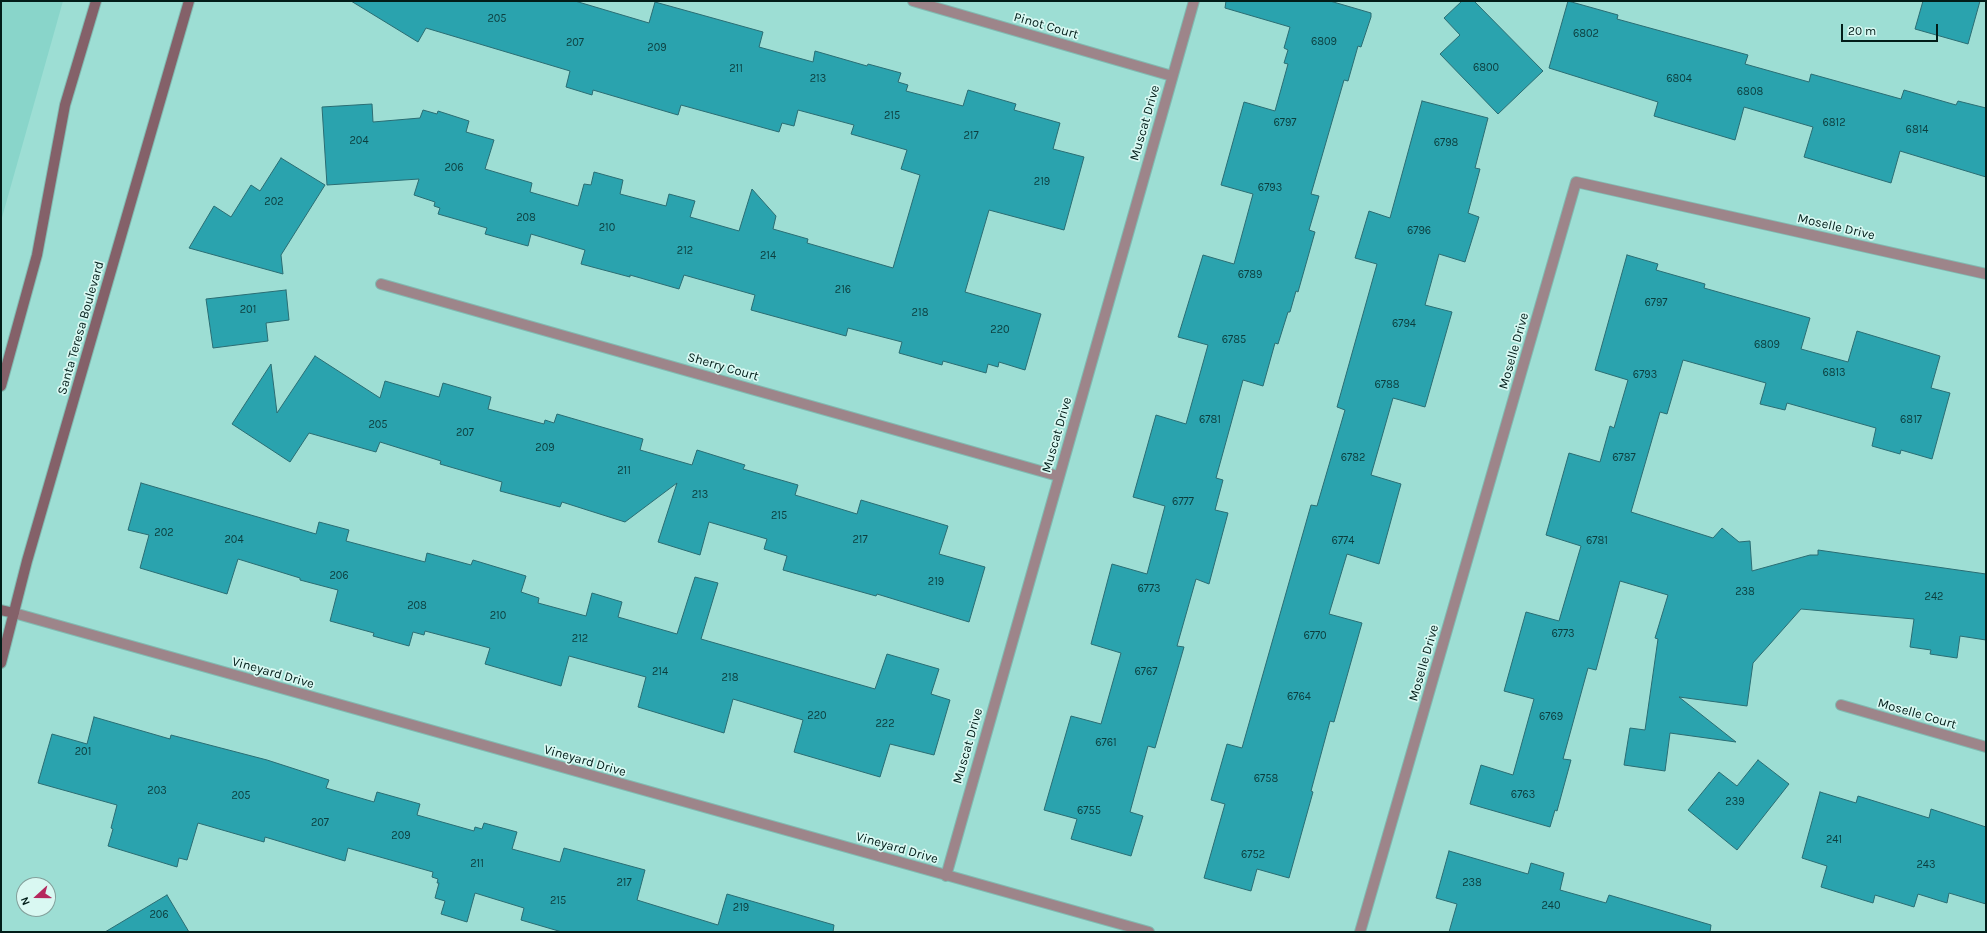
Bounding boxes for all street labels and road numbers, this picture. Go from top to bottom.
street label: Pinot Court [1012,9,1080,43]
street label: Muscat Drive [1127,83,1163,163]
street label: Moselle Drive [1796,211,1876,243]
street label: Santa Teresa Boulevard [54,259,108,397]
street label: Moselle Drive [1496,311,1532,391]
street label: Sherry Court [686,349,760,385]
street label: Muscat Drive [1039,395,1075,475]
street label: Moselle Drive [1406,623,1442,703]
street label: Vineyard Drive [230,654,316,692]
street label: Moselle Court [1876,695,1958,733]
street label: Muscat Drive [950,706,986,786]
street label: Vineyard Drive [542,742,628,780]
street label: Vineyard Drive [854,829,940,867]

